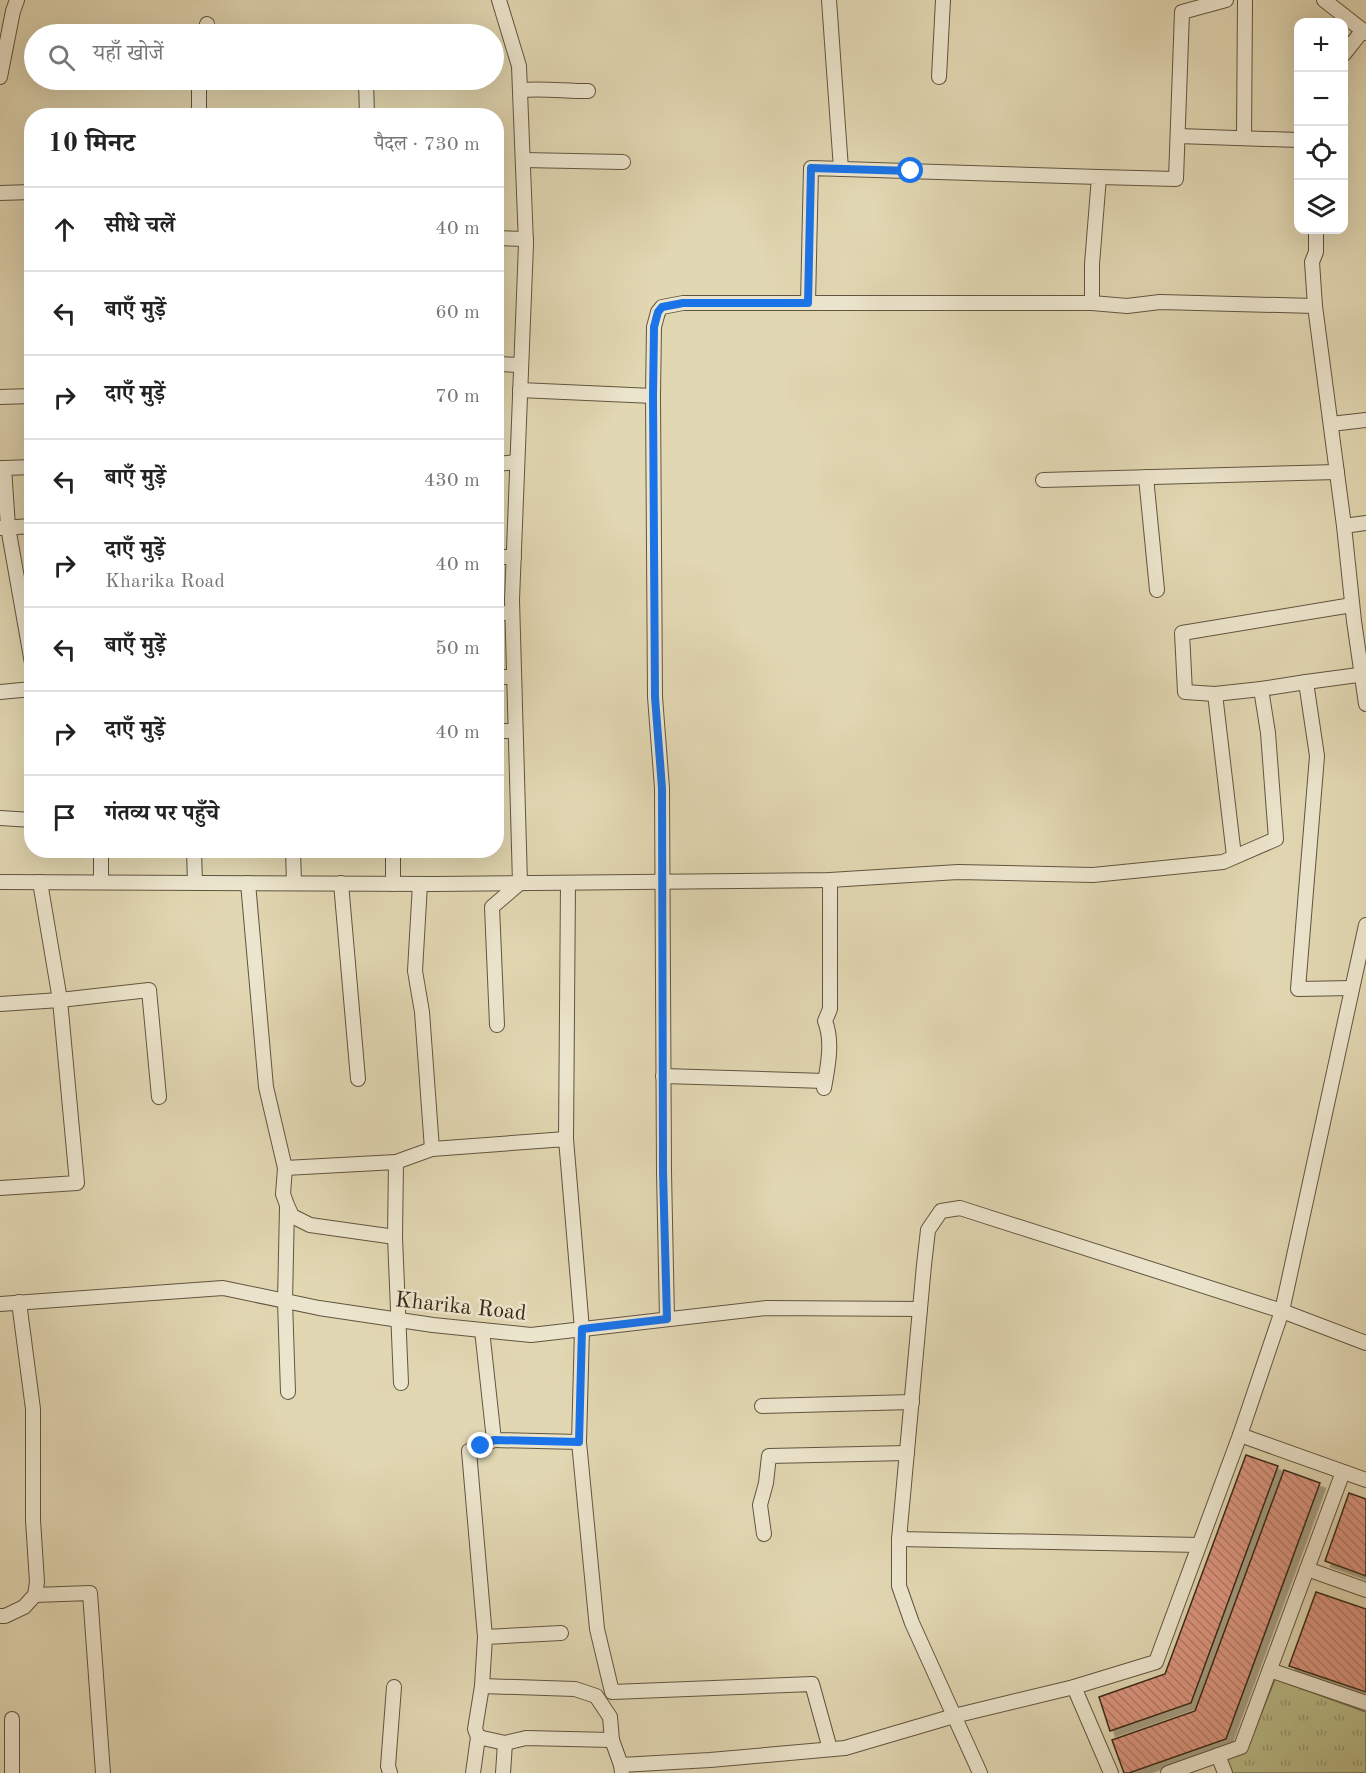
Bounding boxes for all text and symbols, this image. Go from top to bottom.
map controls [1294,18,1348,234]
button: + [1294,18,1348,72]
search box [24,24,504,90]
icon: search [45,41,78,74]
text: यहाँ खोजें [93,43,164,65]
button: − [1294,72,1348,126]
button: locate [1294,126,1348,180]
text: 10 मिनट [48,131,135,157]
text: पैदल · 730 m [374,135,480,155]
route start [897,157,923,183]
button: layers [1294,180,1348,234]
icon: ahead [48,213,81,246]
text: सीधे चलें [105,215,175,237]
text: 40 m [435,219,480,239]
icon: left [48,297,81,330]
text: बाएँ मुड़ें [105,299,166,321]
text: 60 m [435,303,480,323]
icon: right [48,381,81,414]
text: दाएँ मुड़ें [105,383,165,405]
text: 70 m [435,387,480,407]
icon: left [48,465,81,498]
text: बाएँ मुड़ें [105,467,166,489]
text: 430 m [424,471,480,491]
text: दाएँ मुड़ें [105,539,165,561]
icon: right [48,549,81,582]
text: 40 m [435,555,480,575]
text: Kharika Road [105,572,225,592]
icon: left [48,633,81,666]
text: बाएँ मुड़ें [105,635,166,657]
text: 50 m [435,639,480,659]
icon: right [48,717,81,750]
text: दाएँ मुड़ें [105,719,165,741]
text: 40 m [435,723,480,743]
icon: arrive [48,801,81,834]
text: गंतव्य पर पहुँचे [105,803,219,825]
street label: Kharika Road [394,1289,528,1325]
route end [467,1432,493,1458]

